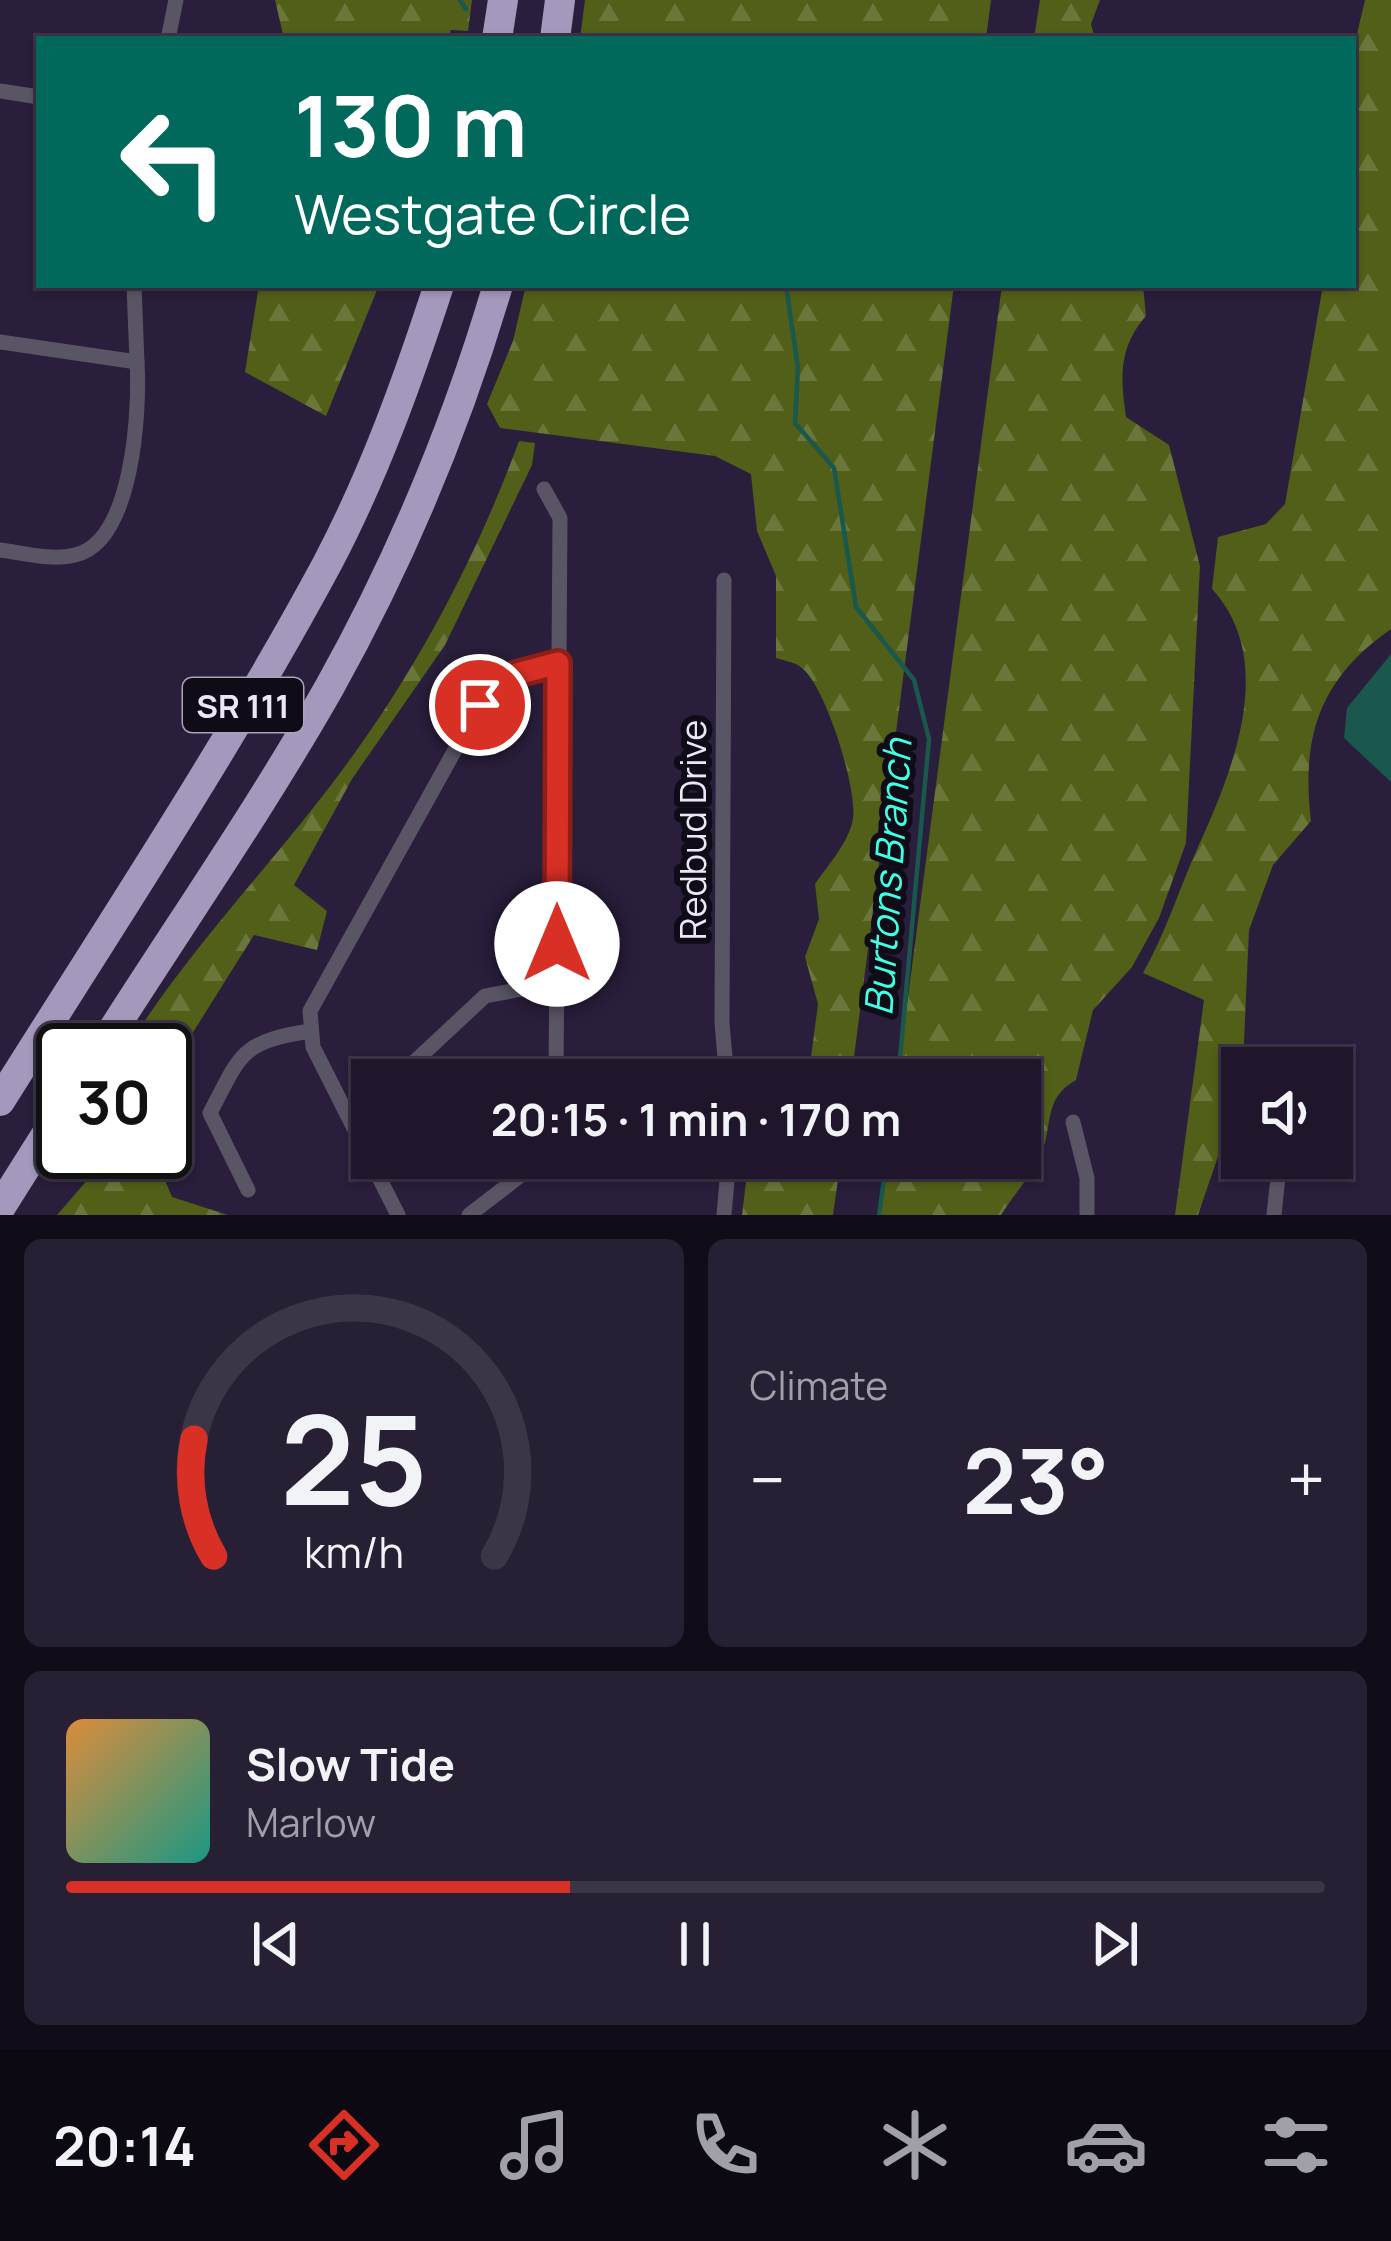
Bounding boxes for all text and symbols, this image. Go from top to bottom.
text: 130 m [294,67,527,182]
icon: left [96,84,252,240]
text: Westgate Circle [294,176,691,250]
pin [429,654,531,756]
icon: arrive [447,672,513,738]
road number: SR 111 [183,678,303,732]
street label: Redbud Drive [668,720,717,940]
water label: Burtons Branch [850,735,924,1017]
position arrow [494,881,620,1007]
speed limit sign: 30 [36,1023,192,1179]
map controls [1221,1047,1353,1179]
button: sound [1221,1047,1353,1179]
text: 20:15 · 1 min · 170 m [491,1088,901,1150]
text: Climate [750,1358,888,1412]
text: 25 [280,1372,427,1542]
text: 23° [963,1418,1109,1541]
text: − [750,1434,785,1524]
text: + [1287,1434,1325,1524]
text: km/h [304,1522,404,1581]
text: Slow Tide [246,1733,455,1795]
text: Marlow [246,1795,376,1849]
icon: previous [243,1911,309,1977]
icon: pause [662,1911,728,1977]
icon: next [1082,1911,1148,1977]
icon: directions [302,2103,386,2187]
icon: music [493,2103,577,2187]
icon: phone [683,2103,767,2187]
icon: climate [873,2103,957,2187]
icon: car [1064,2103,1148,2187]
icon: filters [1254,2103,1338,2187]
text: 20:14 [53,2108,196,2182]

